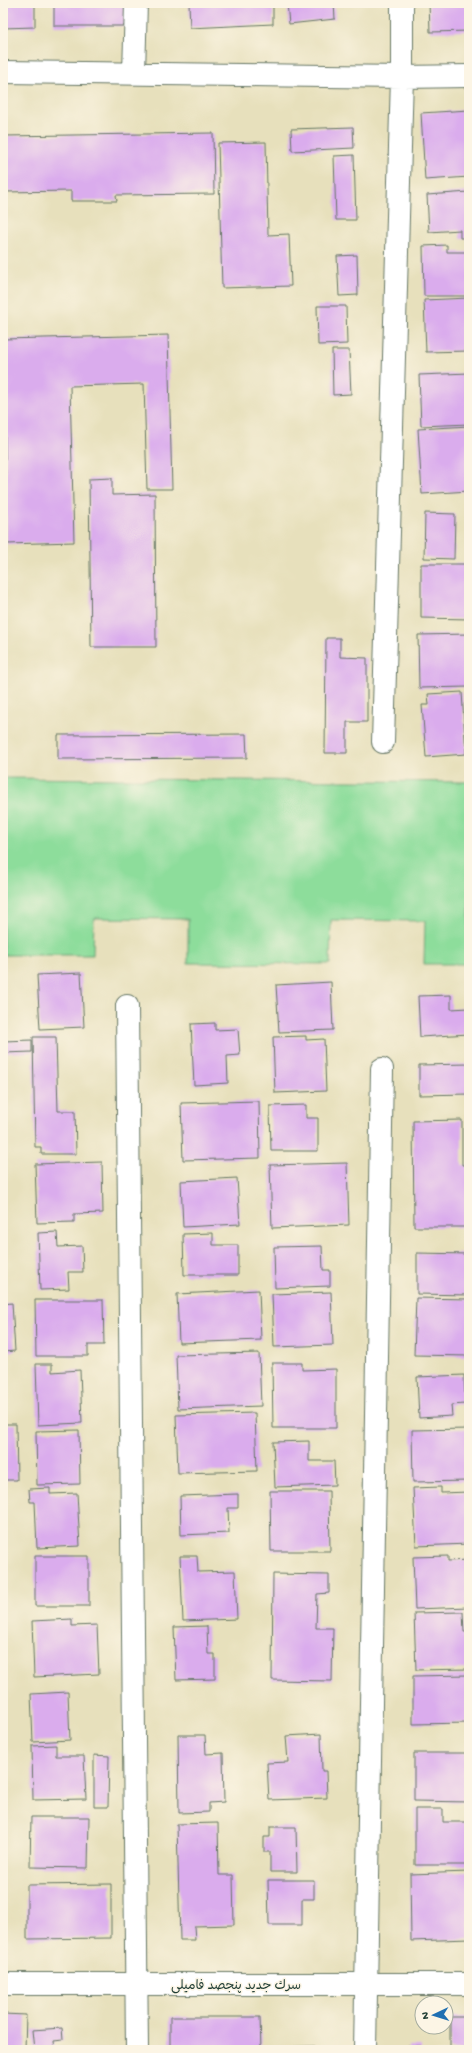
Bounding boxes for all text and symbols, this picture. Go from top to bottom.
street label: سرك جدید پنجصد فامیلی [171,1979,301,1994]
north arrow [414,1995,454,2035]
text: N [420,2012,432,2020]

